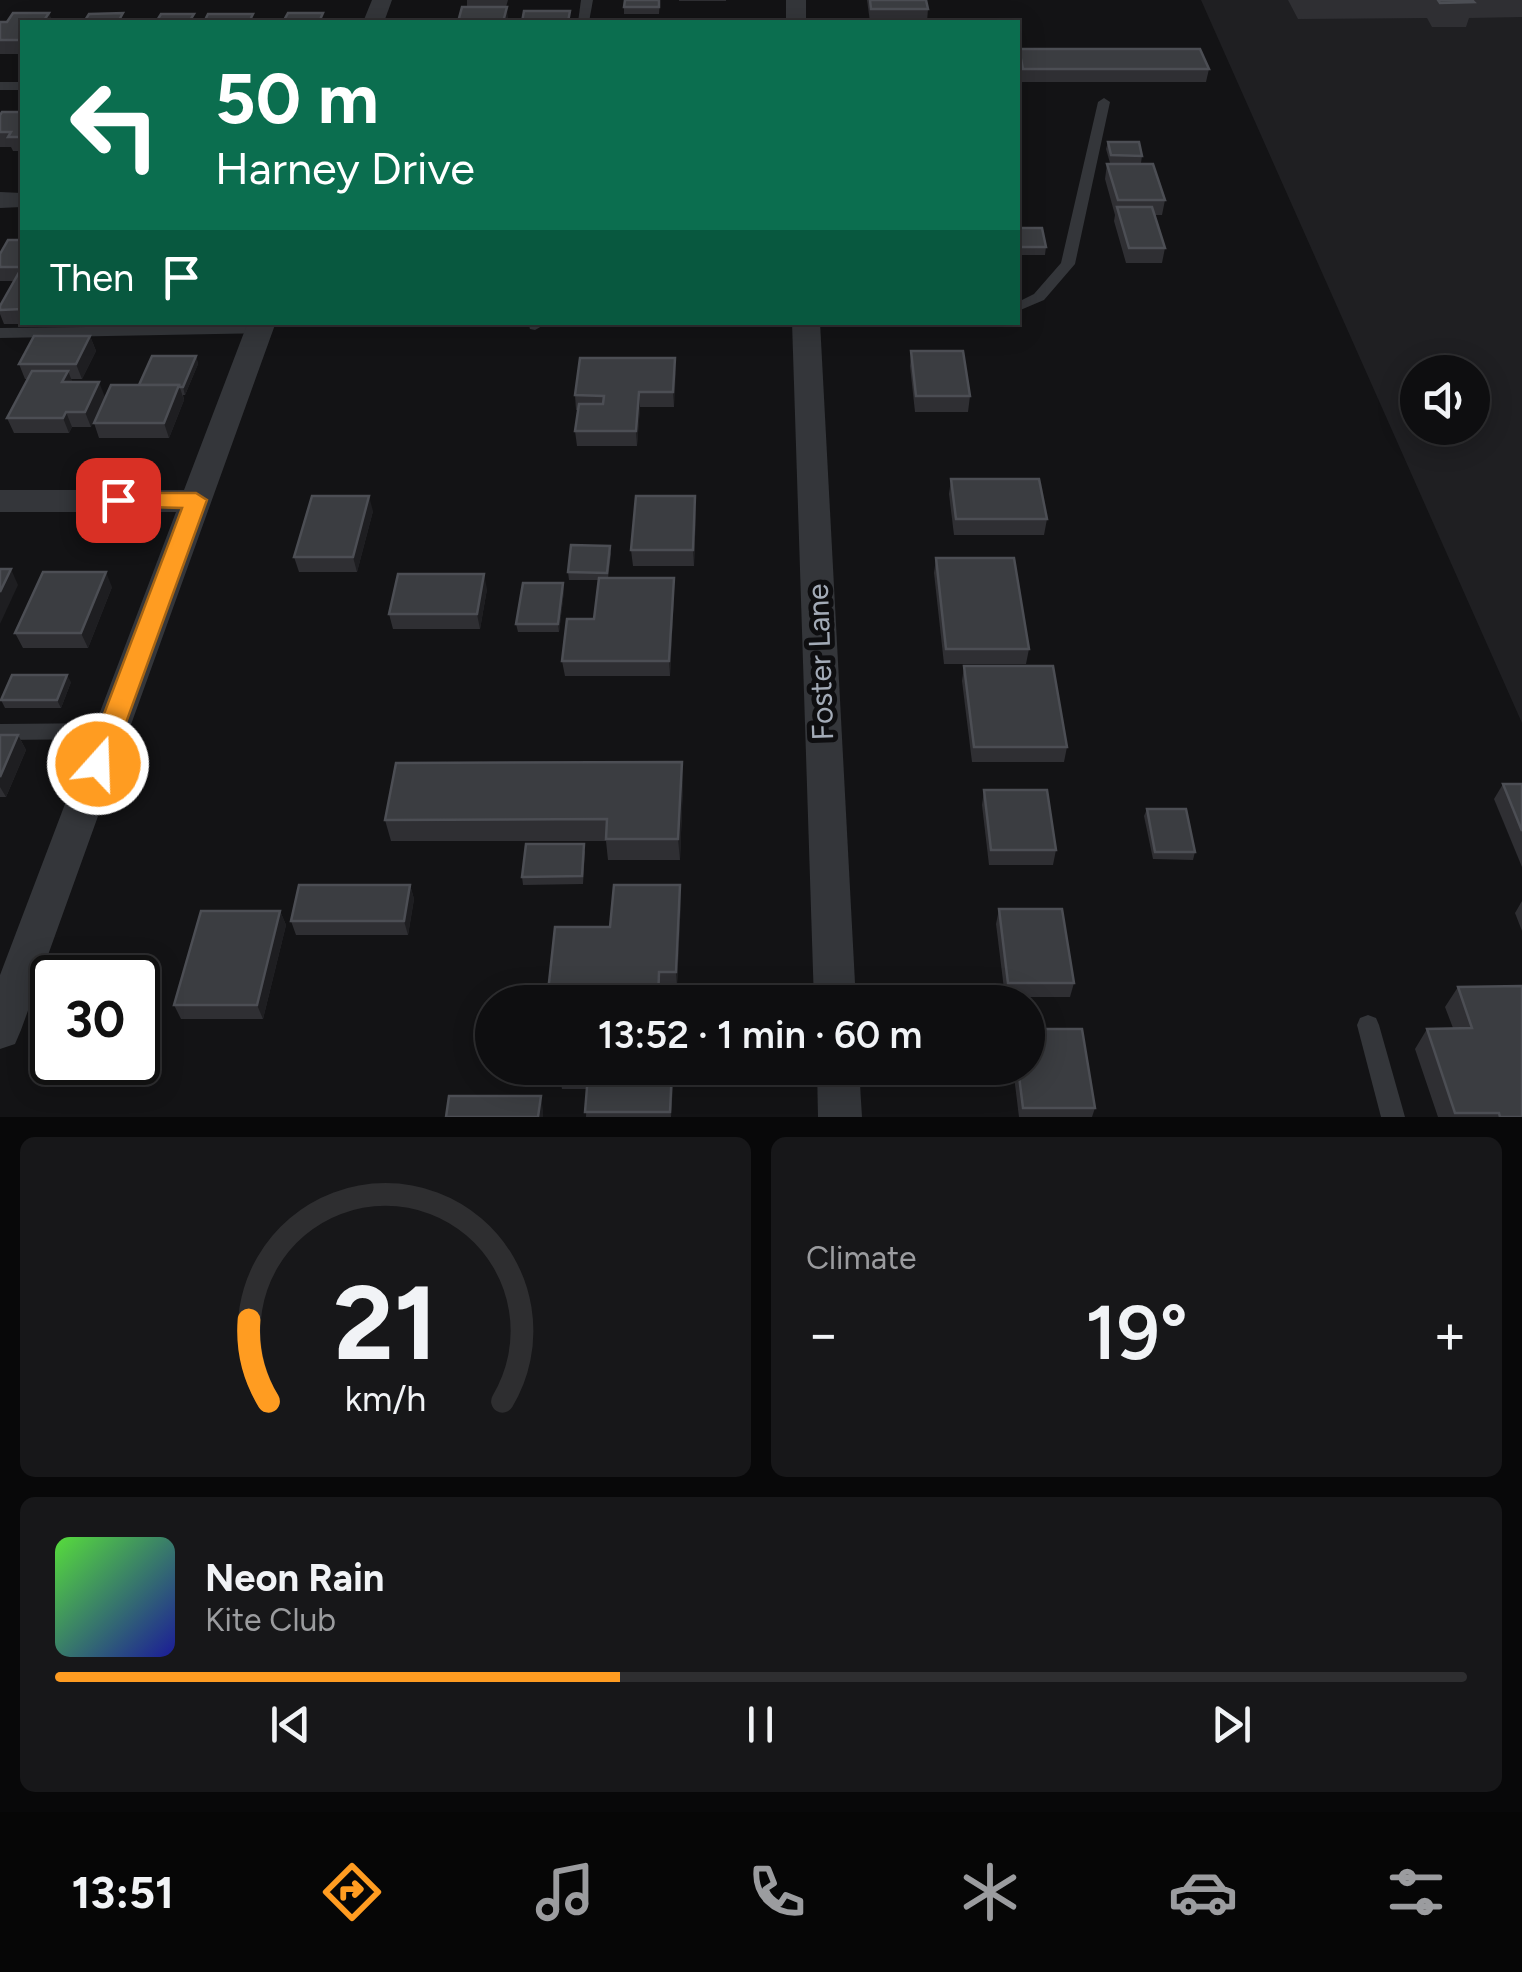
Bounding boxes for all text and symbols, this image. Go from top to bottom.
text: 50 m [215,56,379,141]
icon: left [50,60,180,190]
text: Harney Drive [215,141,475,195]
icon: arrive [154,250,209,305]
text: Then [50,255,134,301]
map controls [1400,355,1490,445]
button: sound [1400,355,1490,445]
pin [76,458,161,543]
icon: arrive [91,473,146,528]
street label: Foster Lane [799,583,841,741]
position arrow [46,712,150,816]
speed limit sign: 30 [30,955,160,1085]
text: 13:52 · 1 min · 60 m [598,1012,922,1058]
text: Climate [806,1239,917,1277]
text: 21 [333,1260,438,1385]
text: 19° [1085,1288,1188,1378]
text: − [806,1301,840,1367]
text: + [1433,1301,1467,1367]
text: km/h [345,1377,426,1420]
text: Neon Rain [205,1555,384,1601]
text: Kite Club [205,1601,336,1639]
icon: previous [263,1697,318,1752]
icon: pause [733,1697,788,1752]
icon: next [1204,1697,1259,1752]
icon: directions [317,1857,387,1927]
icon: music [530,1857,600,1927]
icon: phone [742,1857,812,1927]
icon: climate [955,1857,1025,1927]
icon: car [1168,1857,1238,1927]
icon: filters [1381,1857,1451,1927]
text: 13:51 [71,1865,174,1919]

